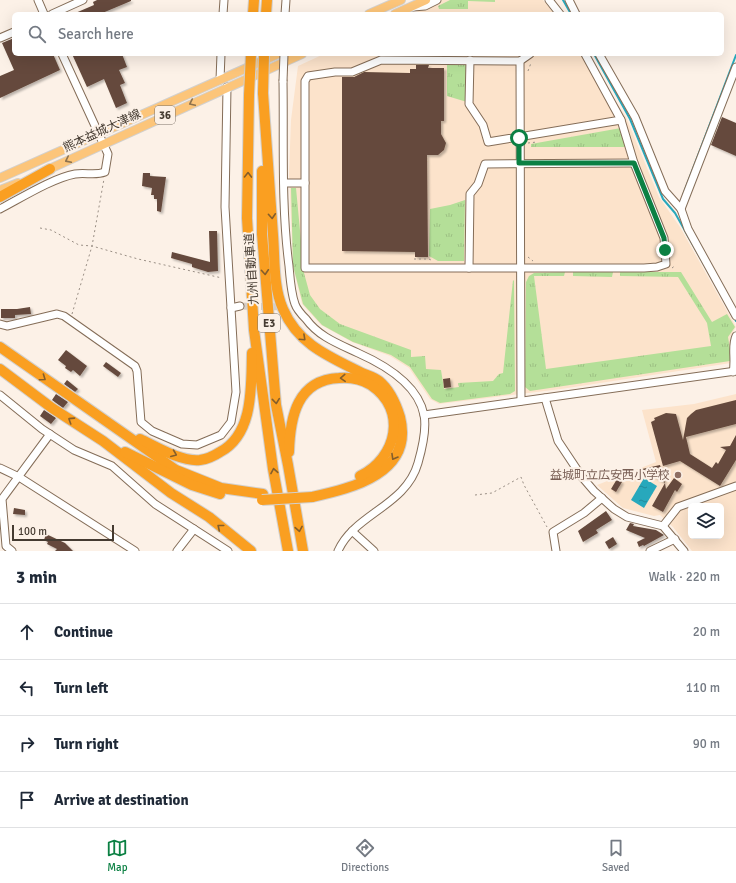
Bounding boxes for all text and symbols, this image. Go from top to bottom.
search box [12,12,724,56]
icon: search [26,23,48,45]
text: Search here [58,25,134,43]
one-way arrow [189,98,196,106]
street label: 熊本益城大津線 [61,106,143,156]
road number: 36 [155,106,175,124]
route start [510,129,528,147]
one-way arrow [64,155,72,163]
one-way arrow [244,172,252,178]
one-way arrow [267,213,276,219]
street label: 九州自動車道 [242,233,262,305]
route end [656,241,674,259]
one-way arrow [260,269,269,275]
road number: E3 [258,314,280,332]
one-way arrow [298,334,306,341]
one-way arrow [38,373,45,380]
one-way arrow [340,373,346,382]
one-way arrow [271,398,280,404]
one-way arrow [68,417,75,425]
one-way arrow [170,449,177,457]
one-way arrow [391,453,398,460]
one-way arrow [270,468,279,474]
place label: 益城町立広安西小学校 [550,468,670,483]
marker: 益城町立広安西小学校 [673,470,683,480]
map controls [688,503,724,539]
button: layers [688,503,724,539]
scale bar [12,523,114,542]
one-way arrow [218,524,225,531]
text: 100 m [18,525,47,538]
one-way arrow [294,526,303,532]
text: 3 min [16,567,57,588]
text: Walk · 220 m [649,569,720,585]
icon: ahead [16,621,38,643]
text: Continue [54,623,113,641]
text: 20 m [693,624,720,640]
icon: left [16,677,38,699]
text: Turn left [54,679,108,697]
text: 110 m [686,680,720,696]
icon: right [16,733,38,755]
text: Turn right [54,735,119,753]
text: 90 m [693,736,720,752]
icon: arrive [16,789,38,811]
text: Arrive at destination [54,791,189,809]
tab: Map [106,837,128,874]
tab: Directions [341,837,389,874]
tab: Saved [602,837,630,874]

